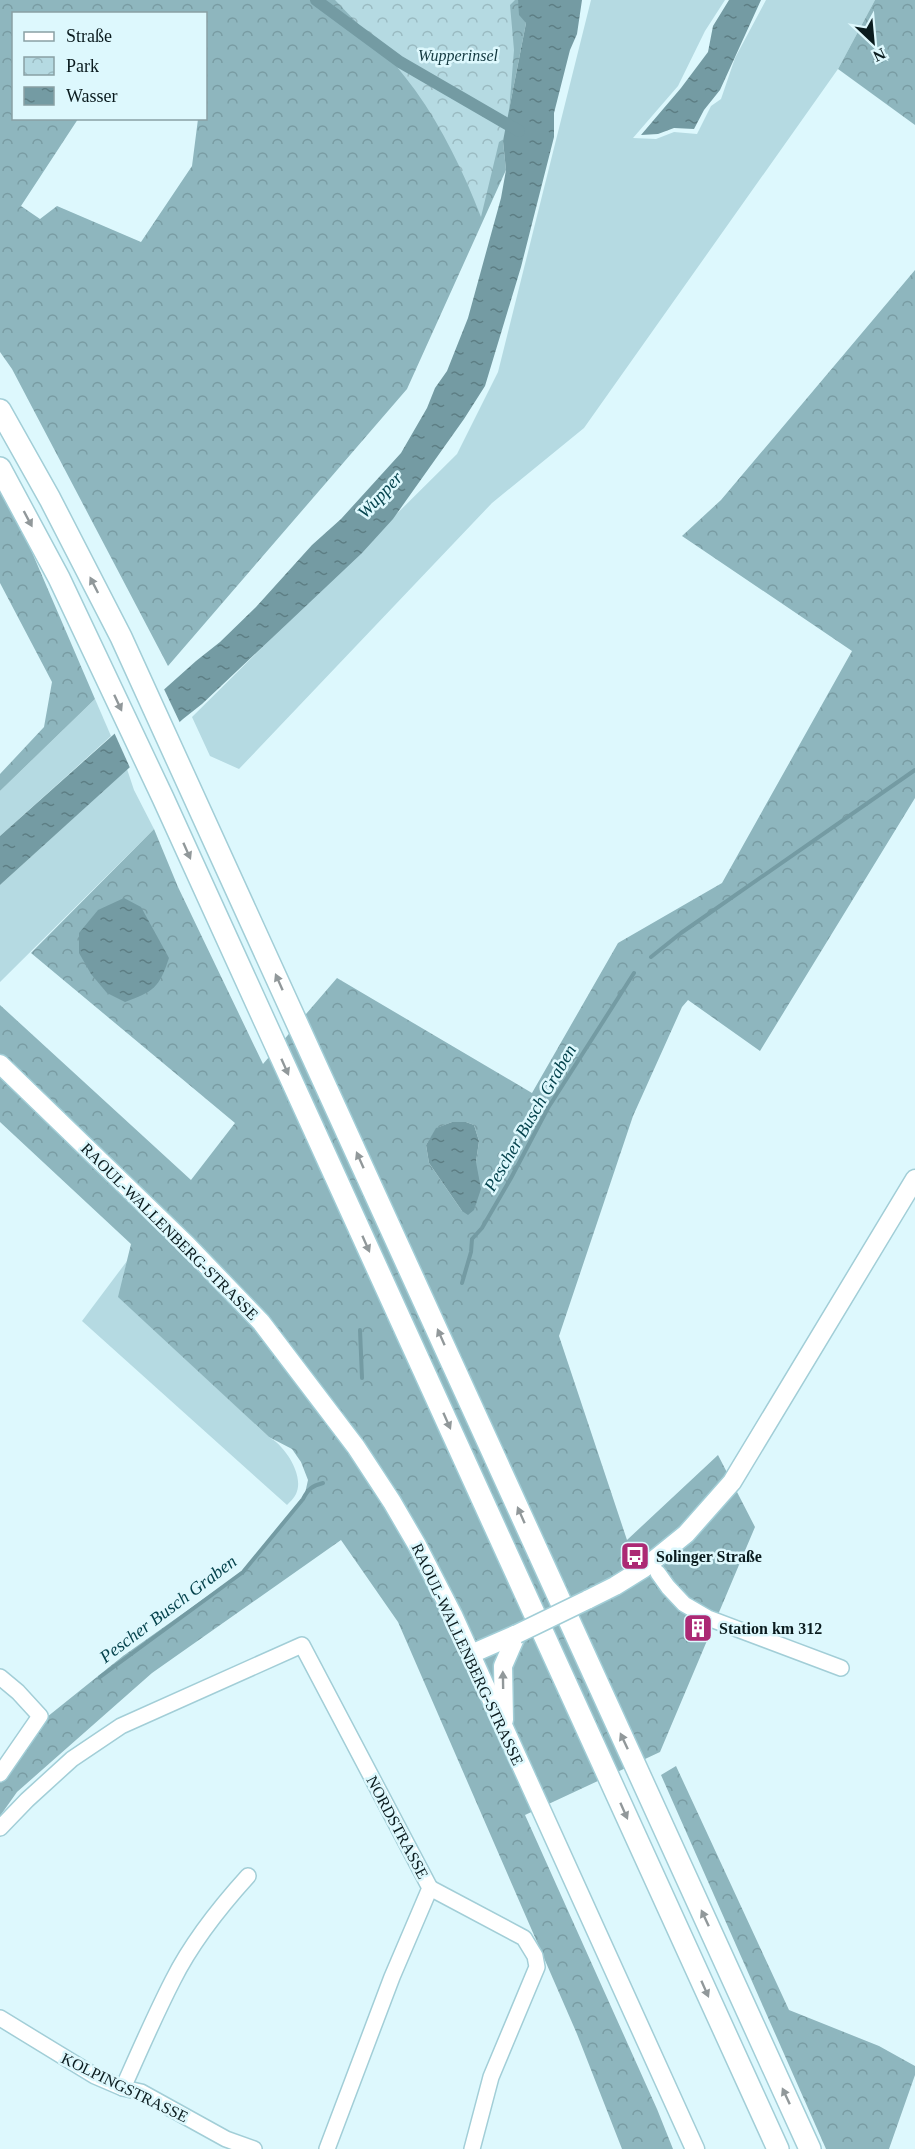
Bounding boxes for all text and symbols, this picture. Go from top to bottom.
legend [12,12,207,120]
north arrow [843,12,903,72]
text: Straße [66,26,112,46]
text: N [870,45,888,65]
park label: Wupperinsel [418,47,499,65]
text: Park [66,56,99,76]
text: Wasser [66,86,118,106]
water label: Wupper [354,467,407,522]
one-way arrow [23,511,33,528]
one-way arrow [89,576,99,593]
one-way arrow [114,694,123,711]
one-way arrow [183,842,192,859]
one-way arrow [274,973,284,991]
water label: Pescher Busch Graben [479,1041,580,1196]
one-way arrow [281,1058,290,1075]
street label: RAOUL-WALLENBERG-STRASSE [78,1140,261,1323]
one-way arrow [355,1151,364,1168]
one-way arrow [362,1235,372,1253]
one-way arrow [436,1329,445,1346]
one-way arrow [442,1413,452,1431]
one-way arrow [517,1506,526,1523]
bus stop icon: Solinger Straße [619,1540,651,1572]
street label: RAOUL-WALLENBERG-STRASSE [409,1541,527,1768]
place label: Solinger Straße [656,1548,762,1566]
water label: Pescher Busch Graben [95,1551,240,1668]
building icon: Station km 312 [682,1612,714,1644]
place label: Station km 312 [719,1620,822,1637]
one-way arrow [499,1670,508,1689]
one-way arrow [620,1732,629,1749]
street label: NORDSTRASSE [363,1773,432,1881]
one-way arrow [620,1803,629,1820]
one-way arrow [701,1910,710,1927]
one-way arrow [700,1980,710,1998]
street label: KOLPINGSTRASSE [59,2049,191,2125]
one-way arrow [781,2086,791,2104]

